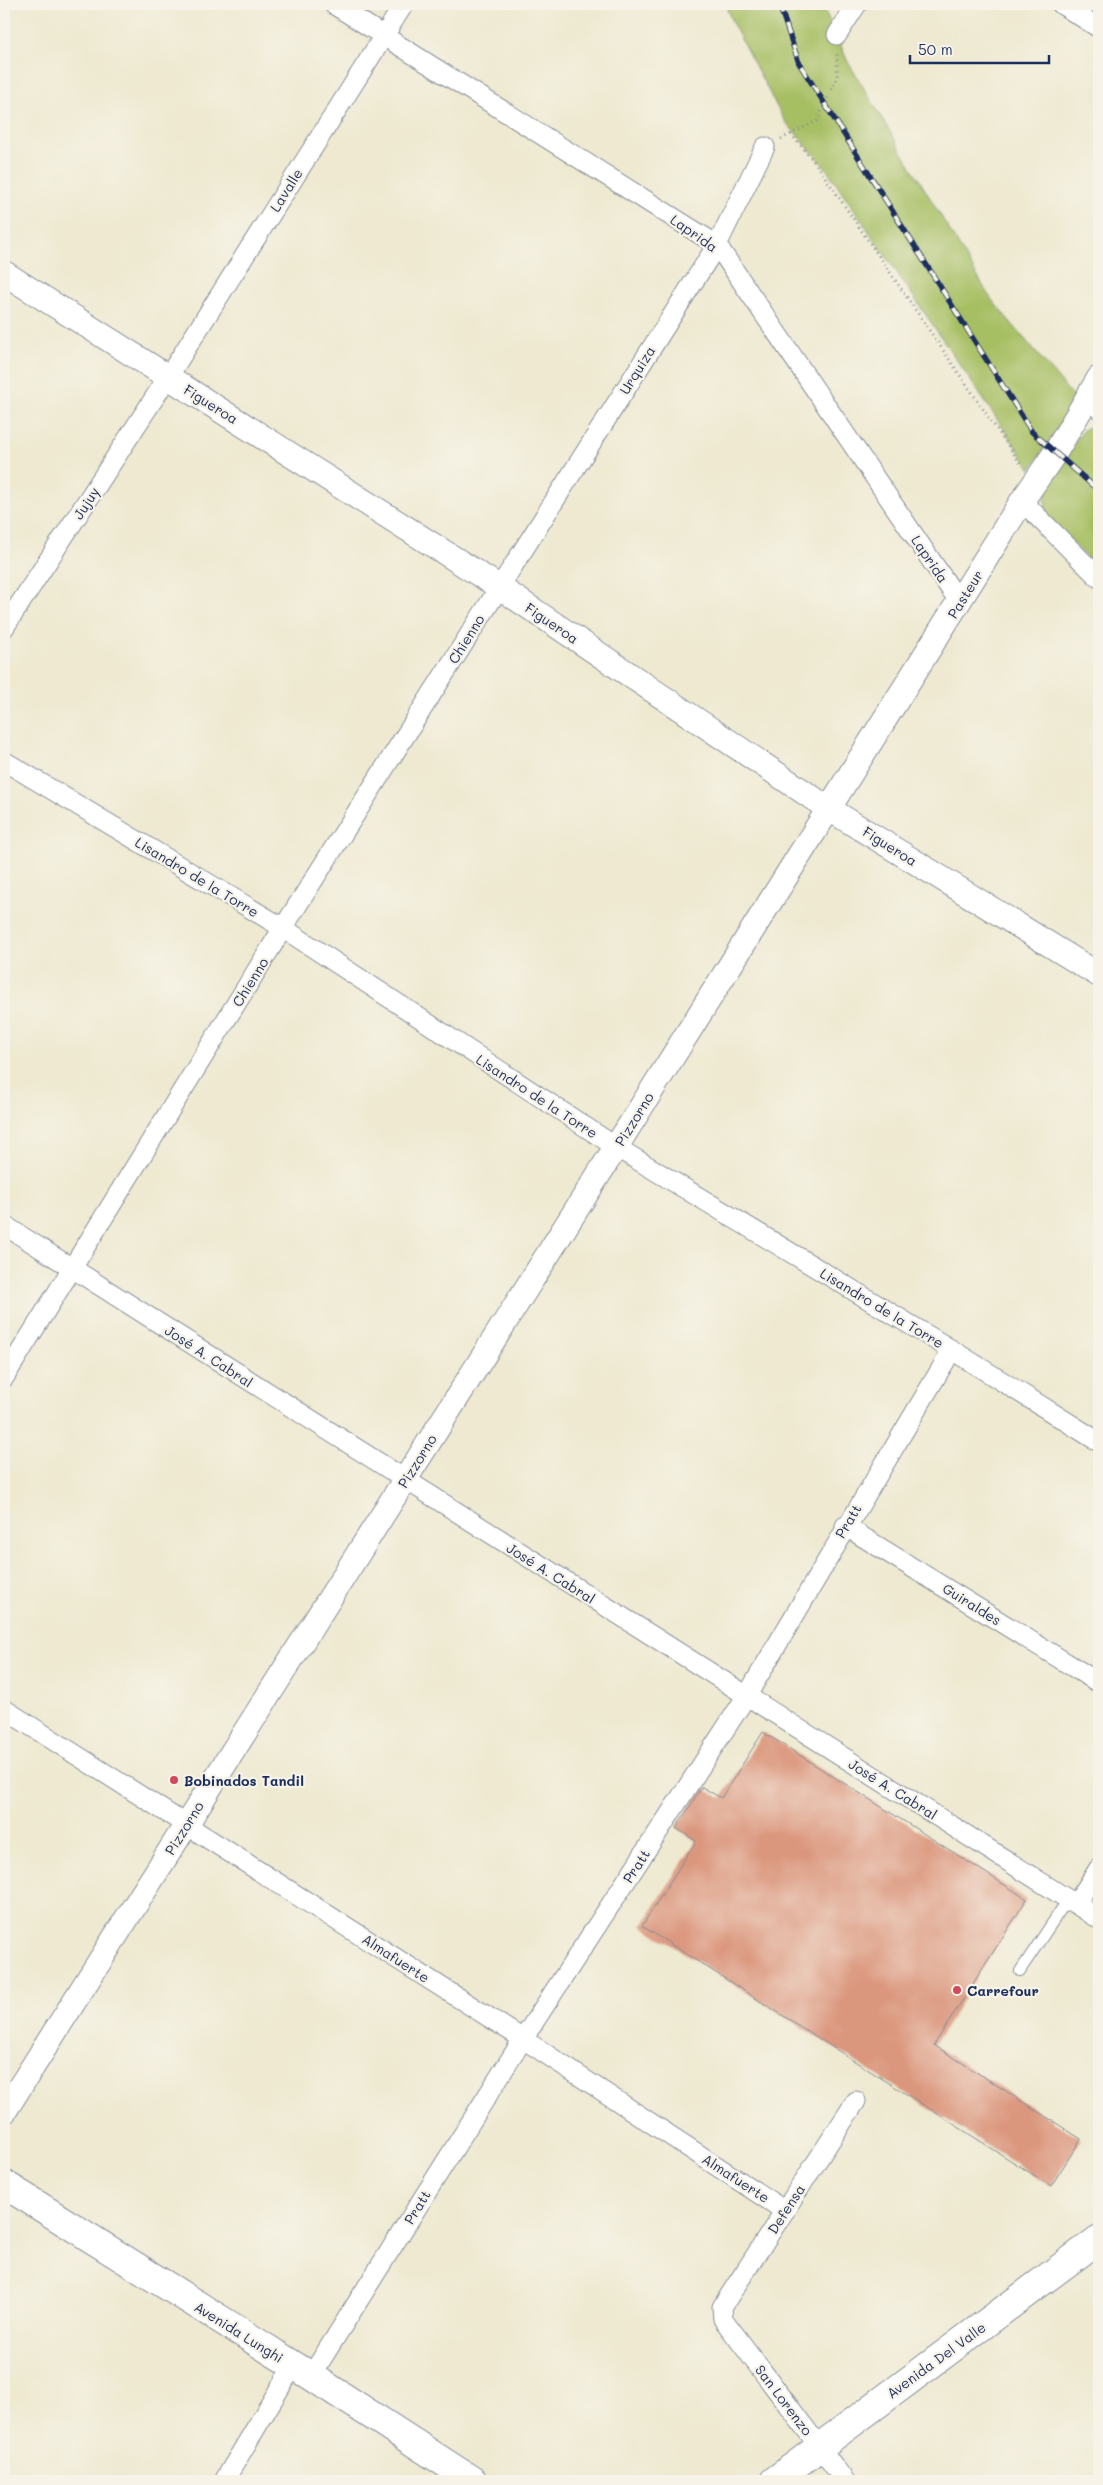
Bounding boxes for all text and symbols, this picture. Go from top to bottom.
scale bar [910,32,1049,64]
text: 50 m [918,39,953,59]
street label: Lavalle [265,165,307,215]
street label: Laprida [667,210,721,256]
street label: Urquiza [615,342,659,398]
street label: Figueroa [180,380,242,428]
street label: Jujuy [68,483,104,523]
street label: Laprida [907,531,953,587]
street label: Pasteur [943,566,987,622]
street label: Figueroa [522,598,582,648]
street label: Chienno [443,611,489,667]
street label: Figueroa [859,822,921,870]
street label: Lisandro de la Torre [132,832,262,922]
street label: Chienno [227,954,273,1010]
street label: Lisandro de la Torre [473,1050,601,1142]
street label: Pizzorno [610,1089,658,1149]
street label: Lisandro de la Torre [817,1263,947,1353]
street label: José A. Cabral [161,1320,257,1392]
street label: Pizzorno [393,1431,441,1491]
street label: Pratt [830,1500,866,1542]
street label: José A. Cabral [503,1538,599,1608]
street label: Guiraldes [939,1578,1005,1630]
street label: José A. Cabral [845,1754,941,1824]
place label: Bobinados Tandil [184,1771,304,1790]
marker: Bobinados Tandil [168,1774,180,1786]
street label: Pizzorno [160,1798,208,1858]
street label: Pratt [618,1845,654,1887]
street label: Almafuerte [359,1929,433,1987]
place label: Carrefour [967,1981,1039,2000]
marker: Carrefour [951,1984,963,1996]
street label: Almafuerte [699,2149,773,2207]
street label: Defensa [763,2180,809,2238]
street label: Pratt [399,2186,435,2228]
street label: Avenida Lunghi [191,2297,287,2367]
street label: Avenida Del Valle [883,2318,989,2402]
street label: San Lorenzo [751,2361,817,2439]

